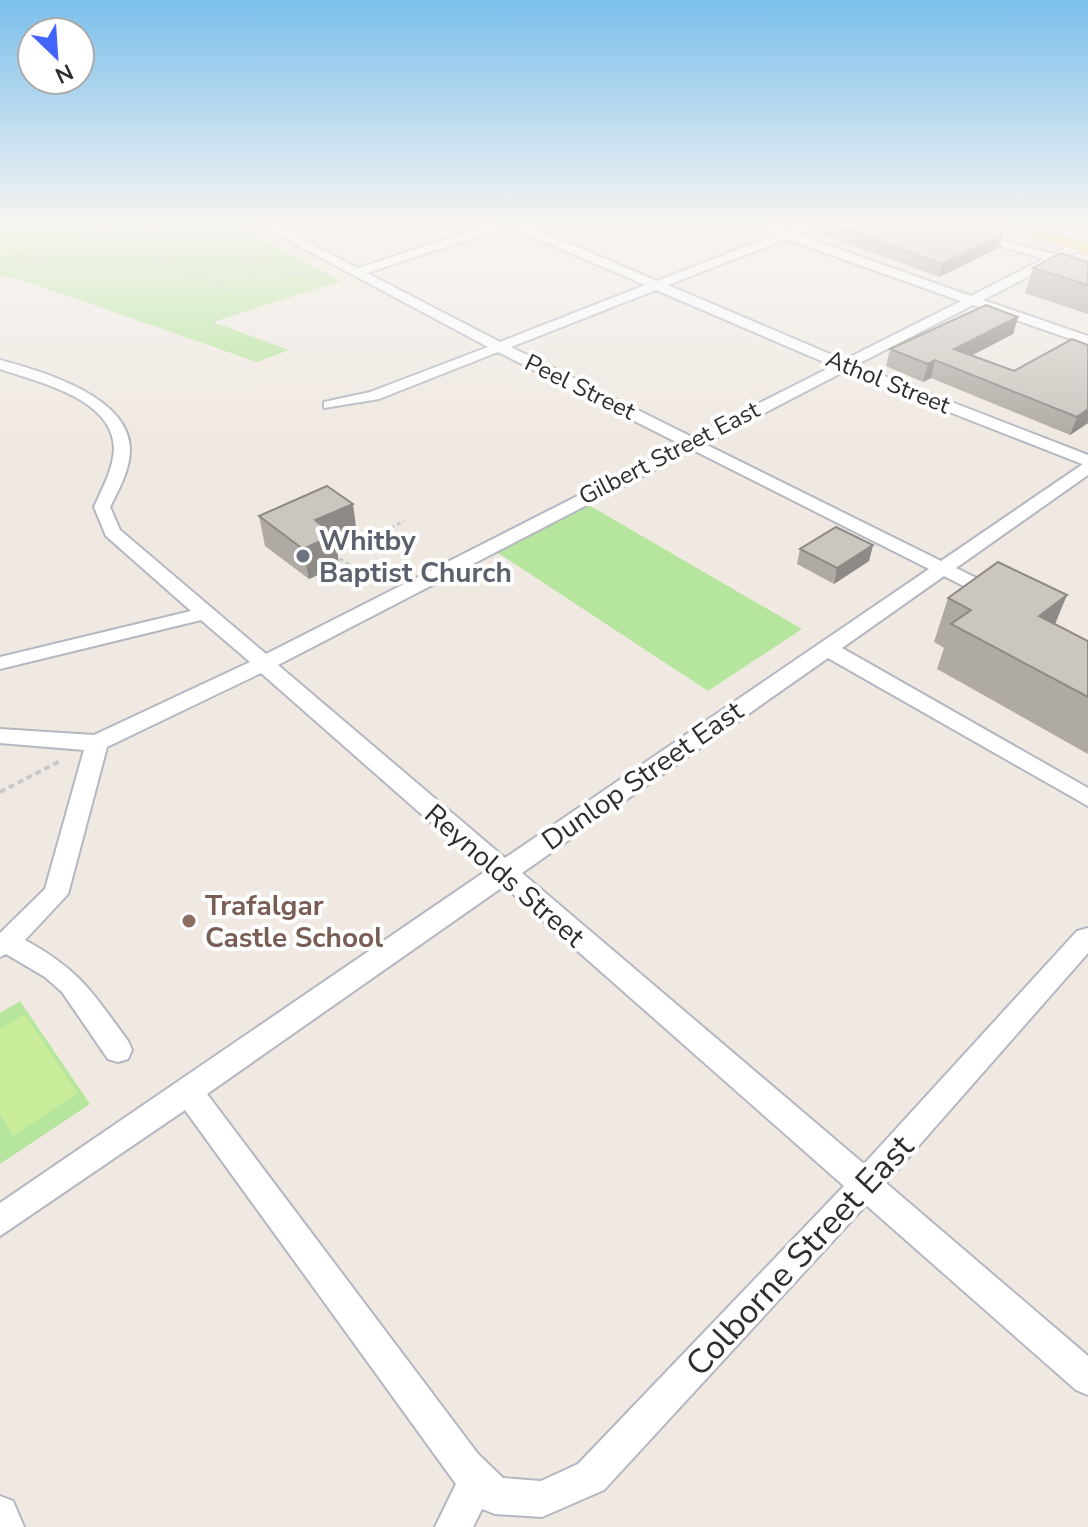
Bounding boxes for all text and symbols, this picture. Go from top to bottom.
north arrow [16,16,96,96]
text: N [50,56,78,90]
street label: Athol Street [821,343,955,422]
street label: Peel Street [520,347,641,428]
street label: Gilbert Street East [573,393,765,512]
place label: Whitby Baptist Church [319,522,512,592]
marker: Whitby Baptist Church [294,547,312,565]
street label: Dunlop Street East [534,692,751,859]
street label: Reynolds Street [416,796,593,956]
place label: Trafalgar Castle School [205,887,383,957]
marker: Trafalgar Castle School [180,912,198,930]
street label: Colborne Street East [676,1124,925,1387]

